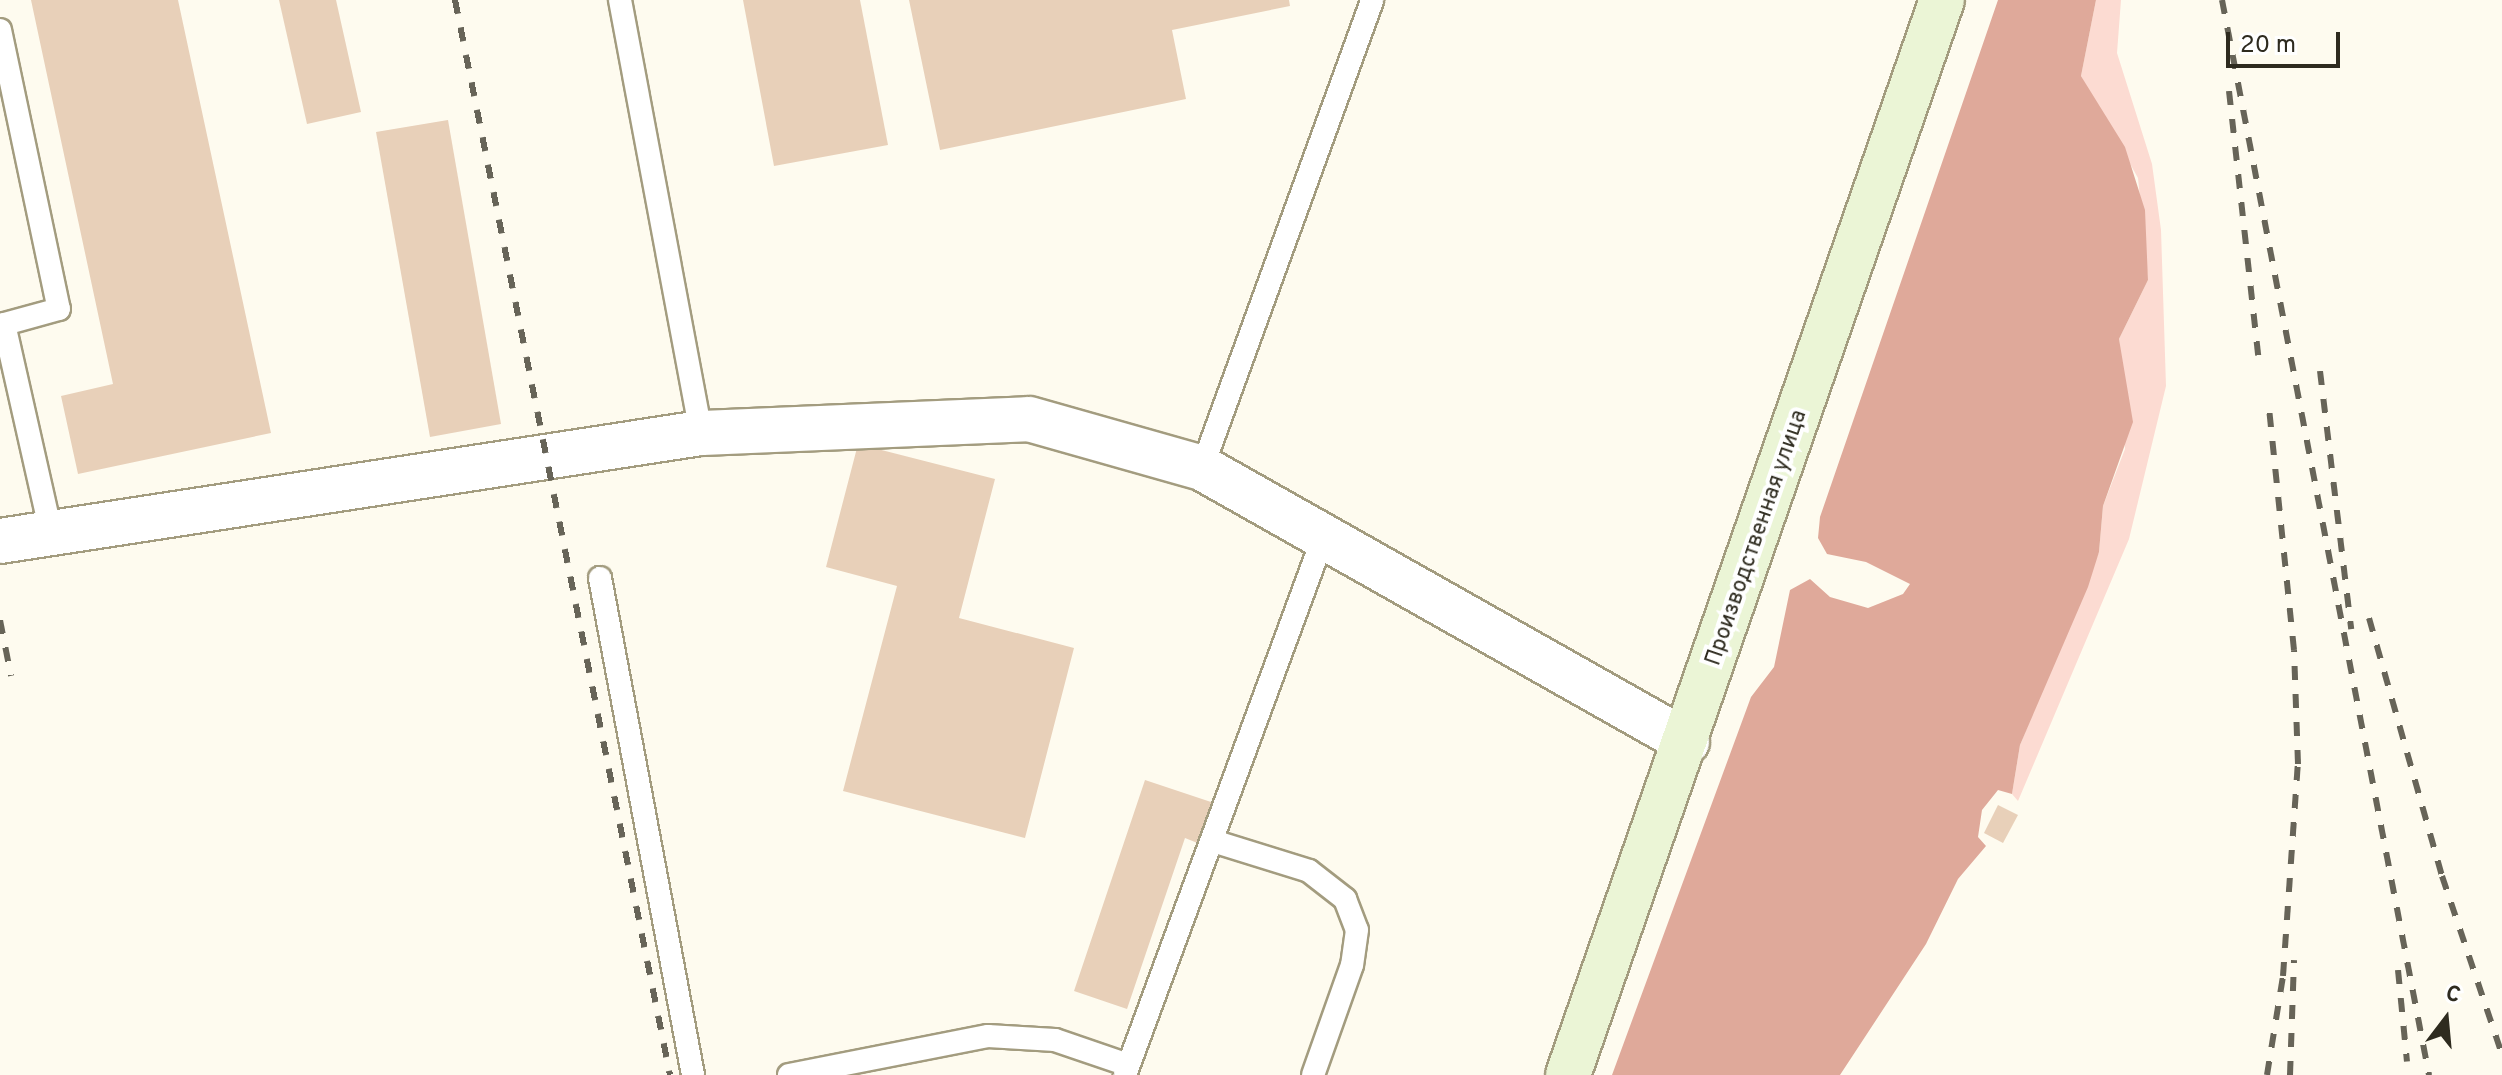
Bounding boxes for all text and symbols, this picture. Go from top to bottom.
scale bar [2230,16,2344,66]
text: 20 m [2240,31,2296,61]
street label: Производственная улица [1701,407,1813,669]
north arrow [2406,979,2486,1059]
text: С [2442,981,2463,1010]

